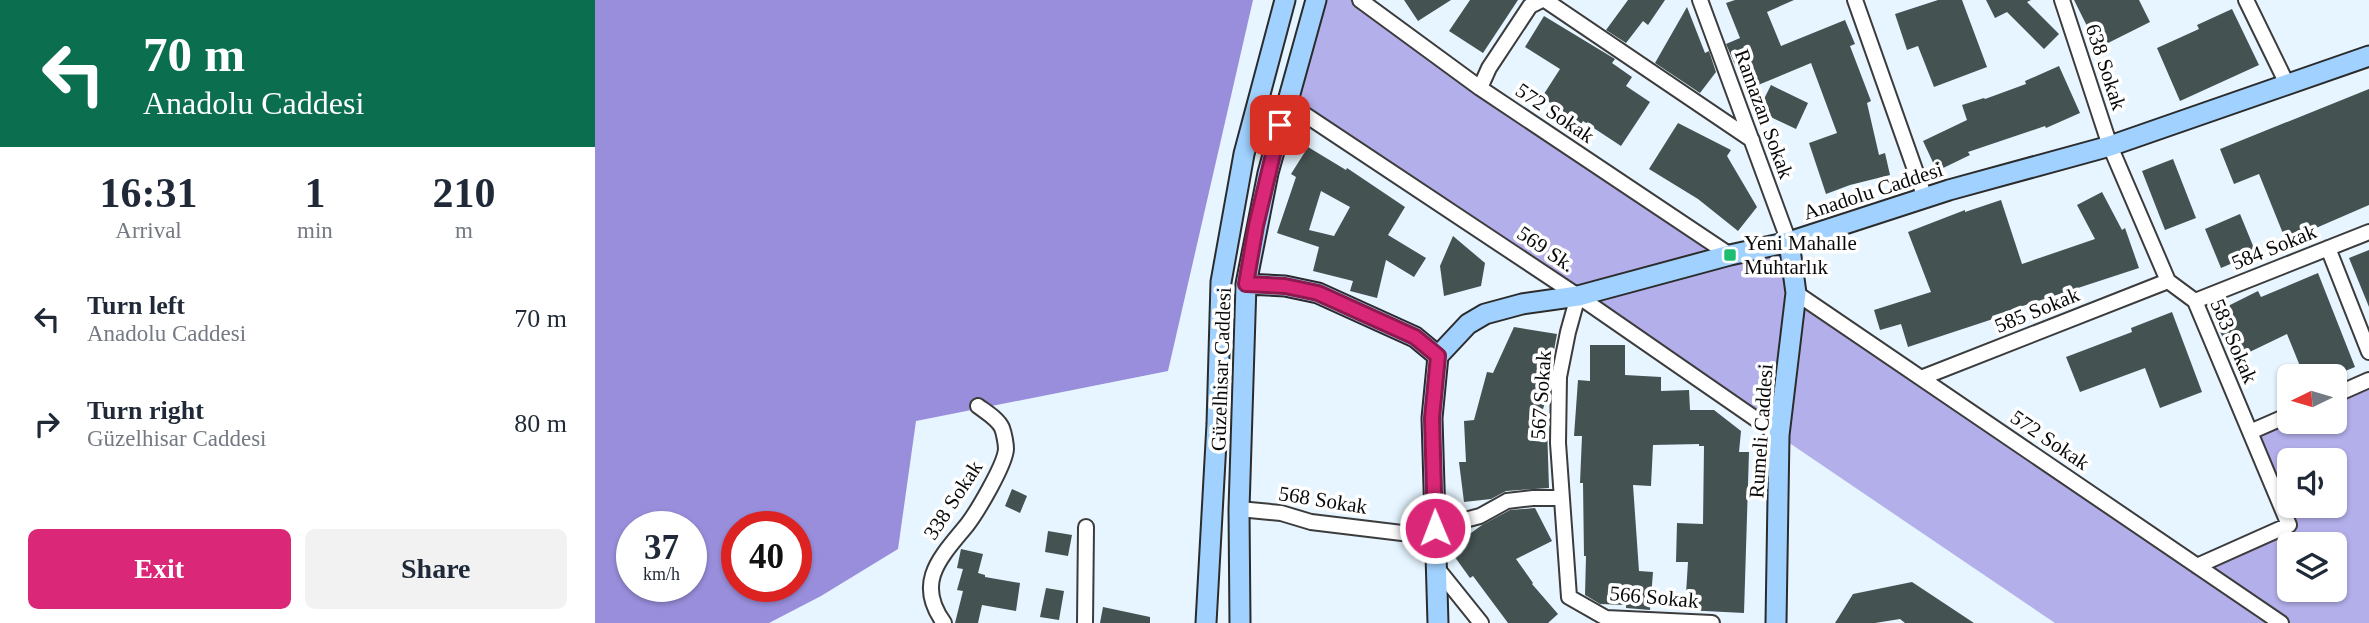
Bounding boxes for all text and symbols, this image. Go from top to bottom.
street label: 638 Sokak [2081,21,2131,114]
text: 70 m [143,27,245,82]
icon: left [28,28,119,119]
street label: Ramazan Sokak [1729,46,1799,182]
street label: 572 Sokak [1511,78,1599,148]
text: Anadolu Caddesi [143,85,364,121]
pin [1250,95,1310,155]
icon: arrive [1261,106,1299,144]
street label: Anadolu Caddesi [1800,157,1946,225]
text: 16:31 [100,170,198,216]
text: 1 [304,170,325,216]
text: 210 [432,170,495,216]
text: Arrival [115,218,182,243]
text: min [297,218,333,243]
text: m [455,218,473,243]
street label: 584 Sokak [2228,219,2320,275]
street label: 569 Sk. [1513,221,1579,277]
place label: Yeni Mahalle Muhtarlık [1744,231,1857,279]
marker: Yeni Mahalle Muhtarlık [1722,247,1738,263]
street label: 585 Sokak [1991,282,2083,338]
street label: Güzelhisar Caddesi [1206,287,1236,451]
text: Turn left [87,291,185,320]
street label: 583 Sokak [2206,295,2263,387]
icon: left [28,300,66,338]
text: 70 m [514,304,567,333]
text: Anadolu Caddesi [87,321,246,346]
street label: 567 Sokak [1526,349,1556,440]
street label: Rumeli Caddesi [1744,363,1778,499]
north arrow [2277,364,2347,434]
map controls [2277,364,2347,602]
text: Turn right [87,396,204,425]
icon: right [28,405,66,443]
street label: 572 Sokak [2006,405,2094,475]
text: 80 m [514,409,567,438]
text: Güzelhisar Caddesi [87,426,266,451]
button: sound [2277,448,2347,518]
street label: 338 Sokak [919,456,988,544]
street label: 568 Sokak [1277,481,1369,519]
position arrow [1398,491,1472,565]
speed limit sign: 40 [721,511,812,602]
text: 37 [644,528,679,567]
button: Exit [28,529,291,609]
button: Share [305,529,567,609]
button: layers [2277,532,2347,602]
text: km/h [643,564,680,584]
street label: 566 Sokak [1608,581,1700,613]

